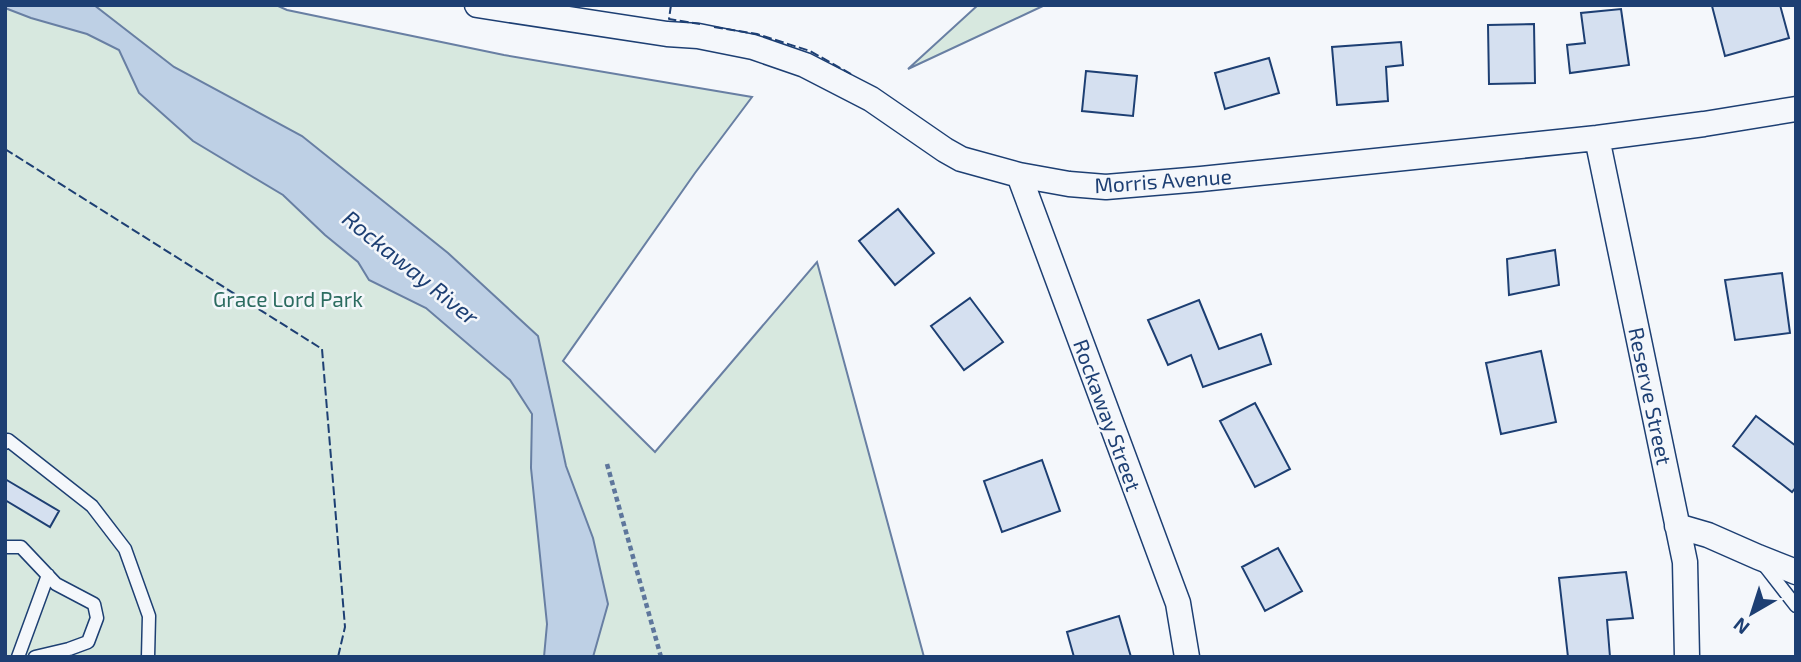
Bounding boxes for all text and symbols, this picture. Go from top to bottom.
street label: Morris Avenue [1093,163,1233,197]
water label: Rockaway River [337,204,485,331]
park label: Grace Lord Park [213,286,363,311]
street label: Reserve Street [1624,325,1678,467]
street label: Rockaway Street [1069,336,1147,494]
north arrow [1717,578,1787,648]
text: N [1728,613,1754,640]

